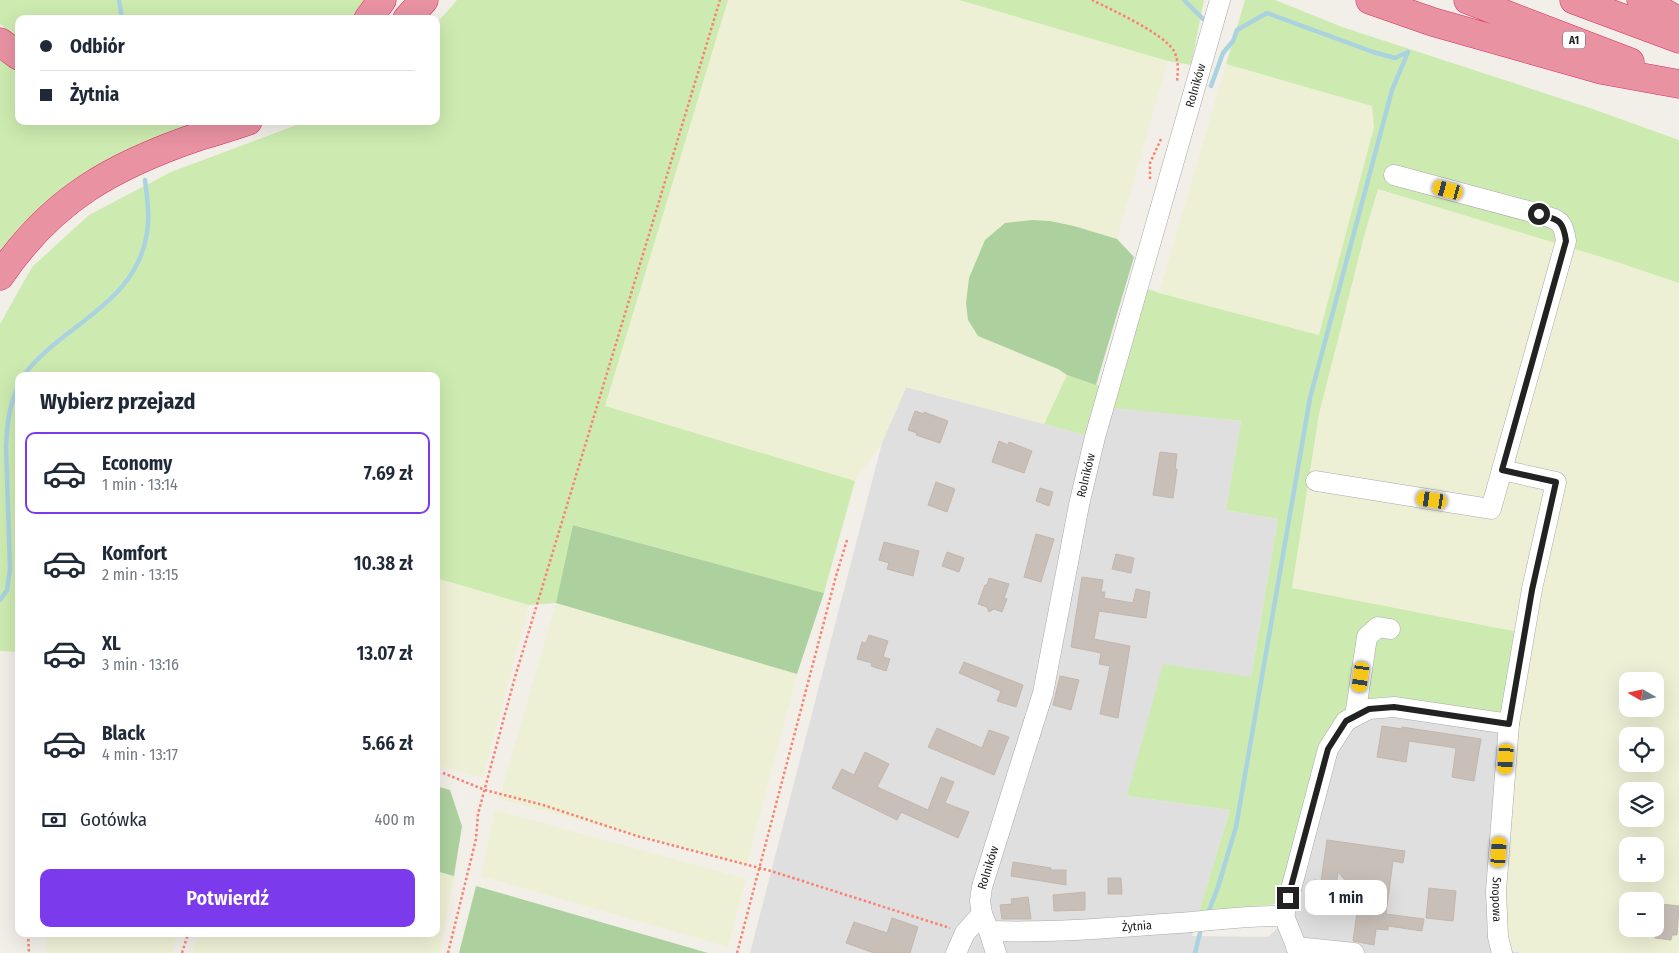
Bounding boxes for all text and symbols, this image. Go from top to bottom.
road number: A1 [1563,32,1585,48]
text: Odbiór [70,35,125,58]
street label: Rolników [1183,62,1208,109]
text: Żytnia [70,83,119,106]
car [1431,179,1464,201]
route start [1528,203,1550,225]
text: Wybierz przejazd [40,388,195,415]
icon: car [42,451,87,496]
text: Economy [102,452,172,475]
street label: Rolników [1074,452,1098,499]
text: 7.69 zł [364,462,413,485]
text: 1 min · 13:14 [102,475,178,494]
car [1416,490,1447,510]
icon: car [42,541,87,586]
text: Komfort [102,542,167,565]
text: 10.38 zł [354,552,413,575]
text: 2 min · 13:15 [102,565,178,584]
icon: car [42,631,87,676]
text: XL [102,632,121,655]
text: 13.07 zł [356,642,413,665]
text: 3 min · 13:16 [102,655,179,674]
car [1351,661,1370,693]
north arrow [1619,672,1664,718]
map controls [1619,672,1664,937]
icon: car [42,721,87,766]
text: Black [102,722,145,745]
button: locate [1619,727,1664,772]
text: 5.66 zł [362,732,413,755]
car [1497,744,1514,774]
text: 4 min · 13:17 [102,745,178,764]
button: layers [1619,782,1664,827]
icon: cash [40,806,68,834]
text: Gotówka [80,808,147,831]
text: 400 m [375,810,415,829]
car [1490,837,1507,867]
button: + [1619,837,1664,882]
street label: Rolników [975,844,1002,891]
button: Potwierdź [40,869,415,927]
street label: Snopowa [1489,877,1504,922]
callout: 1 min [1306,880,1388,916]
route end [1277,887,1299,909]
text: 1 min [1329,888,1363,907]
button: − [1619,892,1664,937]
street label: Żytnia [1121,918,1153,934]

